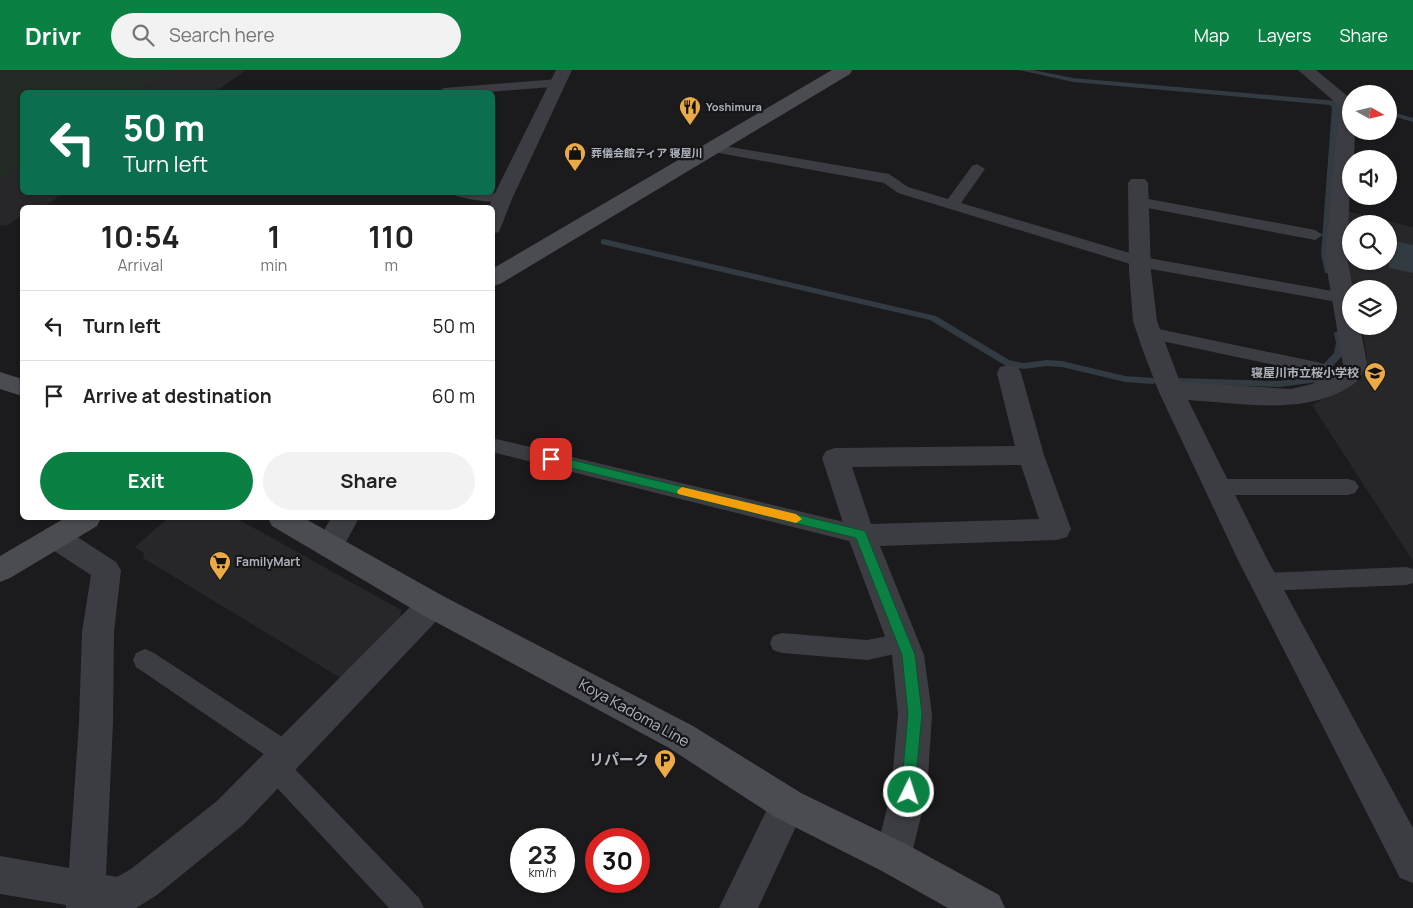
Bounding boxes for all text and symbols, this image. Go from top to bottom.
search box [111,13,461,58]
text: Drivr [25,19,81,52]
icon: search [129,21,157,49]
text: Search here [169,22,275,48]
text: Map [1194,23,1229,47]
text: Layers [1257,23,1311,47]
text: Share [1339,23,1388,47]
north arrow [1342,85,1398,140]
map controls [1342,85,1397,335]
restaurant icon: Yoshimura [678,95,702,126]
place label: Yoshimura [706,99,762,114]
text: 50 m [123,104,205,152]
icon: left [40,110,105,175]
shop icon: 葬儀会館ティア 寝屋川 [563,141,587,172]
place label: 葬儀会館ティア 寝屋川 [591,145,703,160]
text: Turn left [123,149,208,179]
button: sound [1342,150,1397,205]
button: search [1342,215,1397,270]
text: 10:54 [101,216,180,257]
text: 1 [267,216,281,257]
text: 110 [368,216,414,257]
text: Arrival [117,254,163,276]
text: min [261,254,287,276]
text: m [384,254,398,276]
button: layers [1342,280,1397,335]
icon: left [40,312,68,340]
text: Turn left [83,313,161,339]
text: 50 m [433,313,475,339]
school or university icon: 寝屋川市立桜小学校 [1363,361,1387,392]
place label: 寝屋川市立桜小学校 [1251,364,1359,381]
icon: arrive [40,382,68,410]
text: Arrive at destination [83,383,272,409]
text: 60 m [432,383,475,409]
pin [530,438,572,480]
icon: arrive [537,445,565,473]
button: Exit [40,452,253,510]
button: Share [263,452,475,510]
supermarket icon: FamilyMart [208,550,232,581]
place label: FamilyMart [236,553,300,570]
street label: Koya Kadoma Line [575,673,694,752]
parking icon: リパーク [653,748,677,779]
place label: リパーク [589,749,649,770]
position arrow [882,765,934,817]
speed limit sign: 30 [585,828,650,893]
text: 23 [528,837,557,872]
text: km/h [529,864,556,881]

